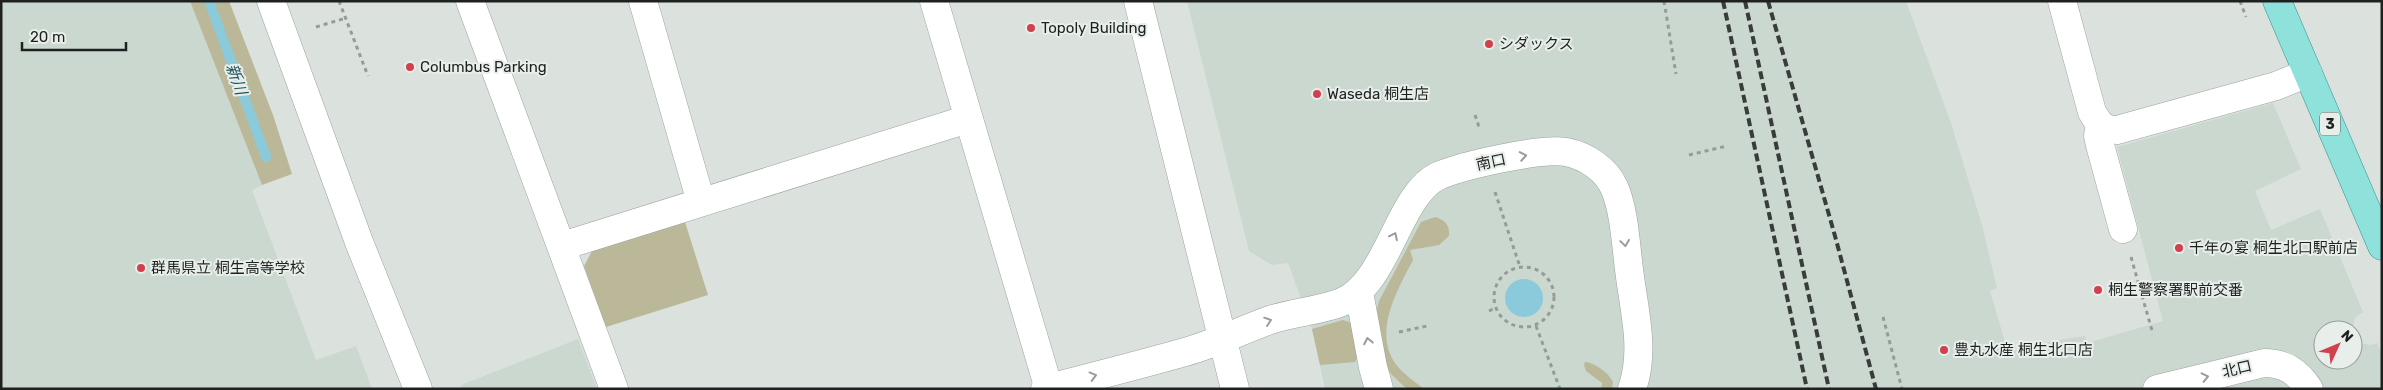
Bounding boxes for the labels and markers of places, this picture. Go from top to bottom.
place label: Topoly Building [1041,19,1147,37]
marker: Topoly Building [1025,22,1037,34]
place label: シダックス [1499,35,1574,53]
marker: シダックス [1483,38,1495,50]
place label: Columbus Parking [420,58,547,76]
marker: Columbus Parking [404,61,416,73]
place label: Waseda 桐生店 [1327,85,1429,103]
marker: Waseda 桐生店 [1311,88,1323,100]
place label: 千年の宴 桐生北口駅前店 [2189,239,2358,257]
marker: 千年の宴 桐生北口駅前店 [2173,242,2185,254]
place label: 群馬県立 桐生高等学校 [151,259,305,277]
marker: 群馬県立 桐生高等学校 [135,262,147,274]
place label: 桐生警察署駅前交番 [2108,281,2243,299]
marker: 桐生警察署駅前交番 [2092,284,2104,296]
place label: 豊丸水産 桐生北口店 [1954,341,2093,359]
marker: 豊丸水産 桐生北口店 [1938,344,1950,356]

